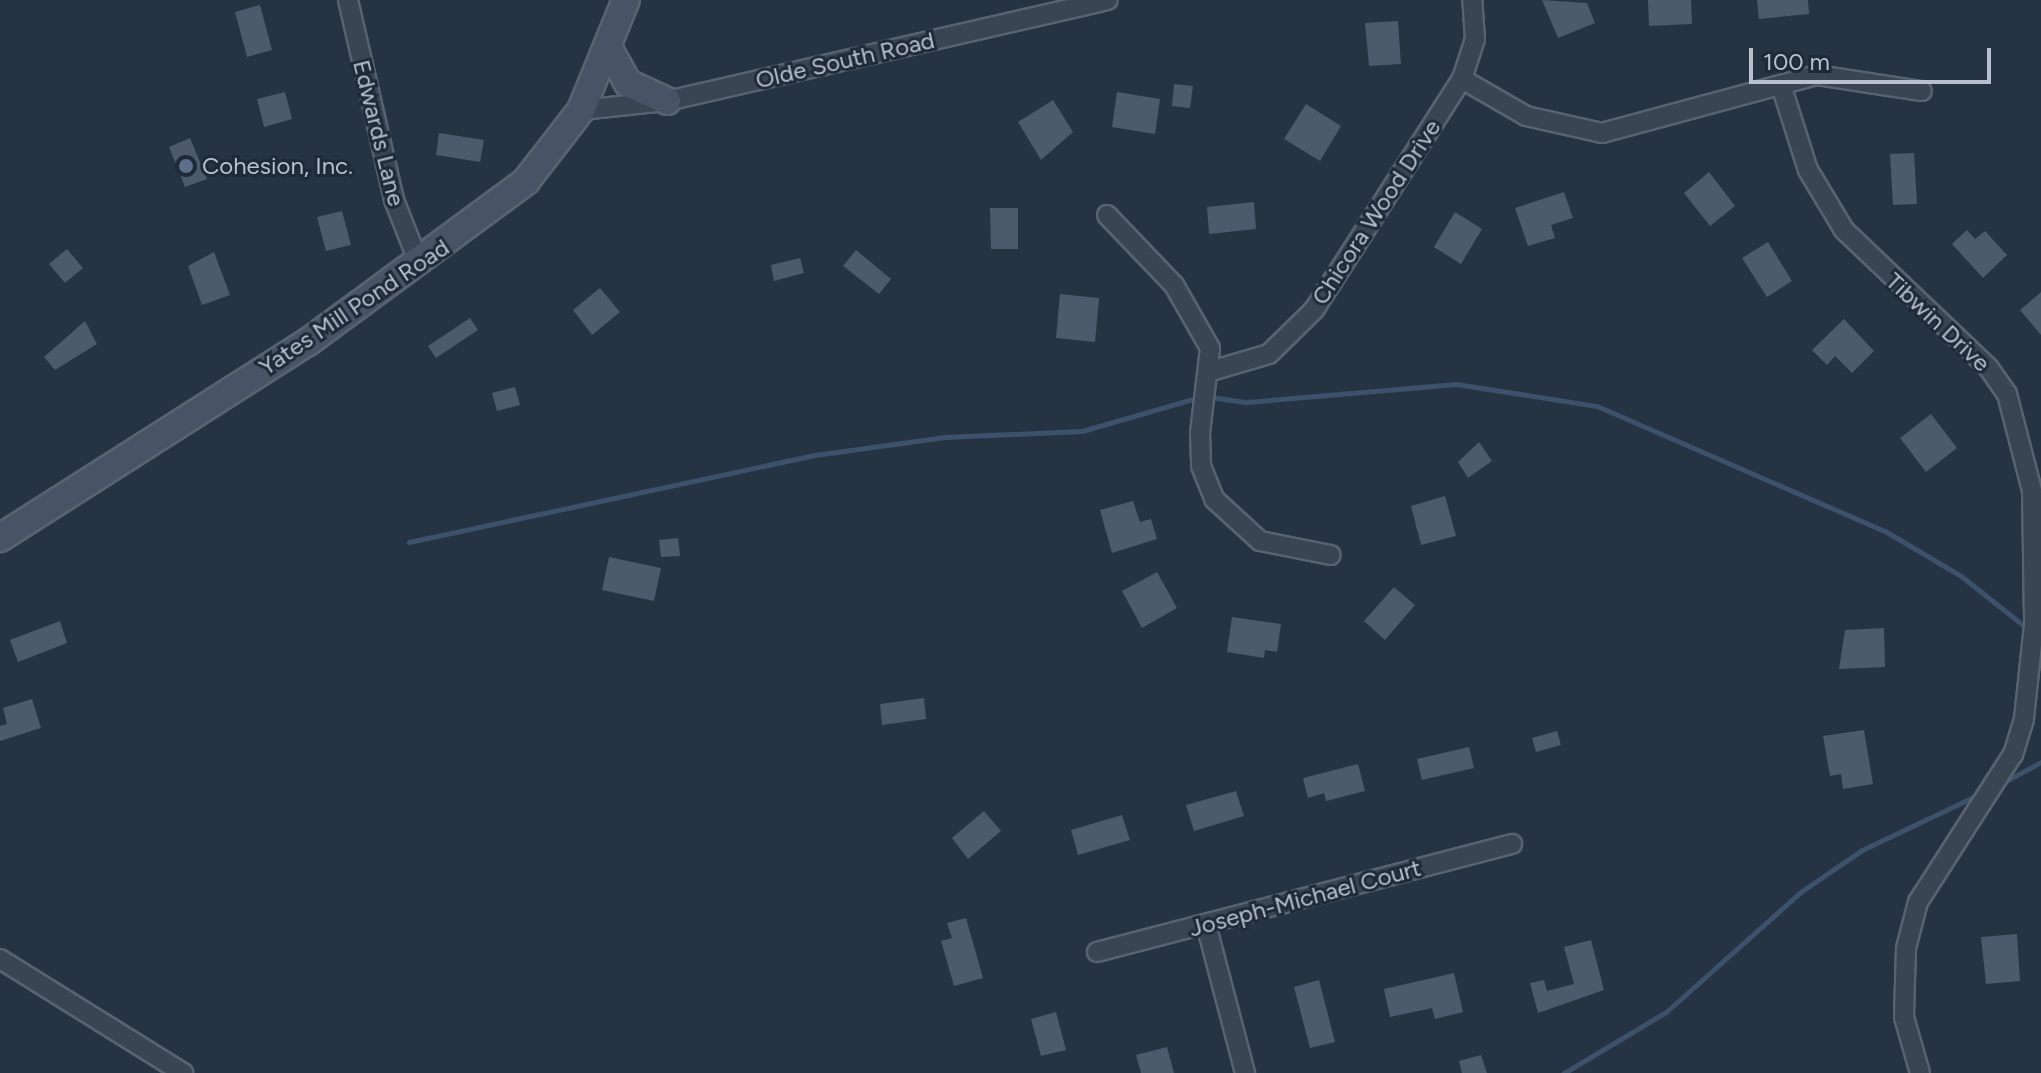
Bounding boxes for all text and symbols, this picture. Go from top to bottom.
street label: Olde South Road [753,25,937,95]
scale bar [1753,32,1995,82]
text: 100 m [1763,47,1830,76]
street label: Edwards Lane [347,57,411,209]
street label: Chicora Wood Drive [1305,114,1447,310]
place label: Cohesion, Inc. [202,152,353,180]
marker: Cohesion, Inc. [177,157,195,175]
street label: Yates Mill Pond Road [253,233,455,381]
street label: Tibwin Drive [1880,267,1996,377]
street label: Joseph-Michael Court [1186,853,1424,943]

